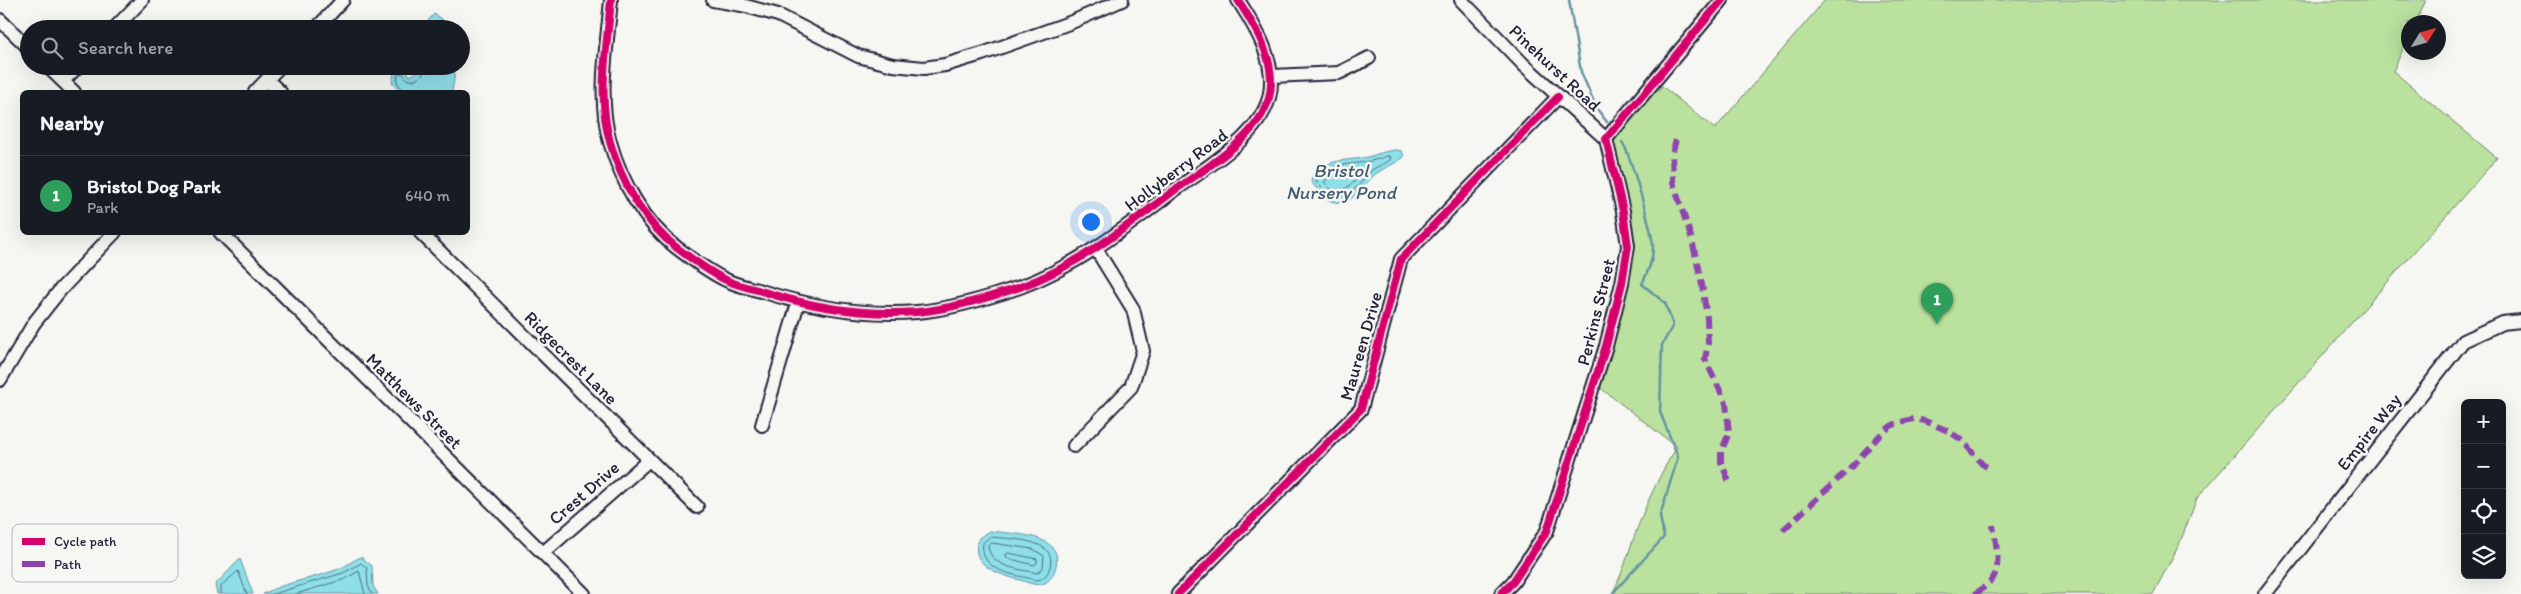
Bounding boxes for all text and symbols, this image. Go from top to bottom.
north arrow [2401,15,2446,60]
search box [20,20,470,75]
street label: Pinehurst Road [1505,20,1606,116]
icon: search [38,34,66,62]
text: Search here [78,36,173,59]
text: Nearby [40,110,104,135]
street label: Hollyberry Road [1120,124,1232,216]
water label: Bristol Nursery Pond [1286,159,1398,204]
text: Bristol Dog Park [87,175,221,198]
text: 1 [52,186,60,205]
text: 640 m [405,186,450,205]
text: Park [87,198,118,217]
your location [1078,209,1104,235]
street label: Perkins Street [1572,256,1620,368]
pin: 1 [1921,283,1953,324]
street label: Maureen Drive [1335,289,1387,403]
street label: Ridgecrest Lane [520,307,622,409]
street label: Matthews Street [361,348,467,454]
street label: Empire Way [2332,389,2406,475]
map controls [2461,399,2506,579]
button: + [2461,399,2506,444]
button: − [2461,444,2506,489]
street label: Crest Drive [544,456,624,530]
button: locate [2461,489,2506,534]
legend [12,524,178,582]
text: Cycle path [54,533,117,550]
button: layers [2461,534,2506,579]
text: Path [54,556,81,573]

